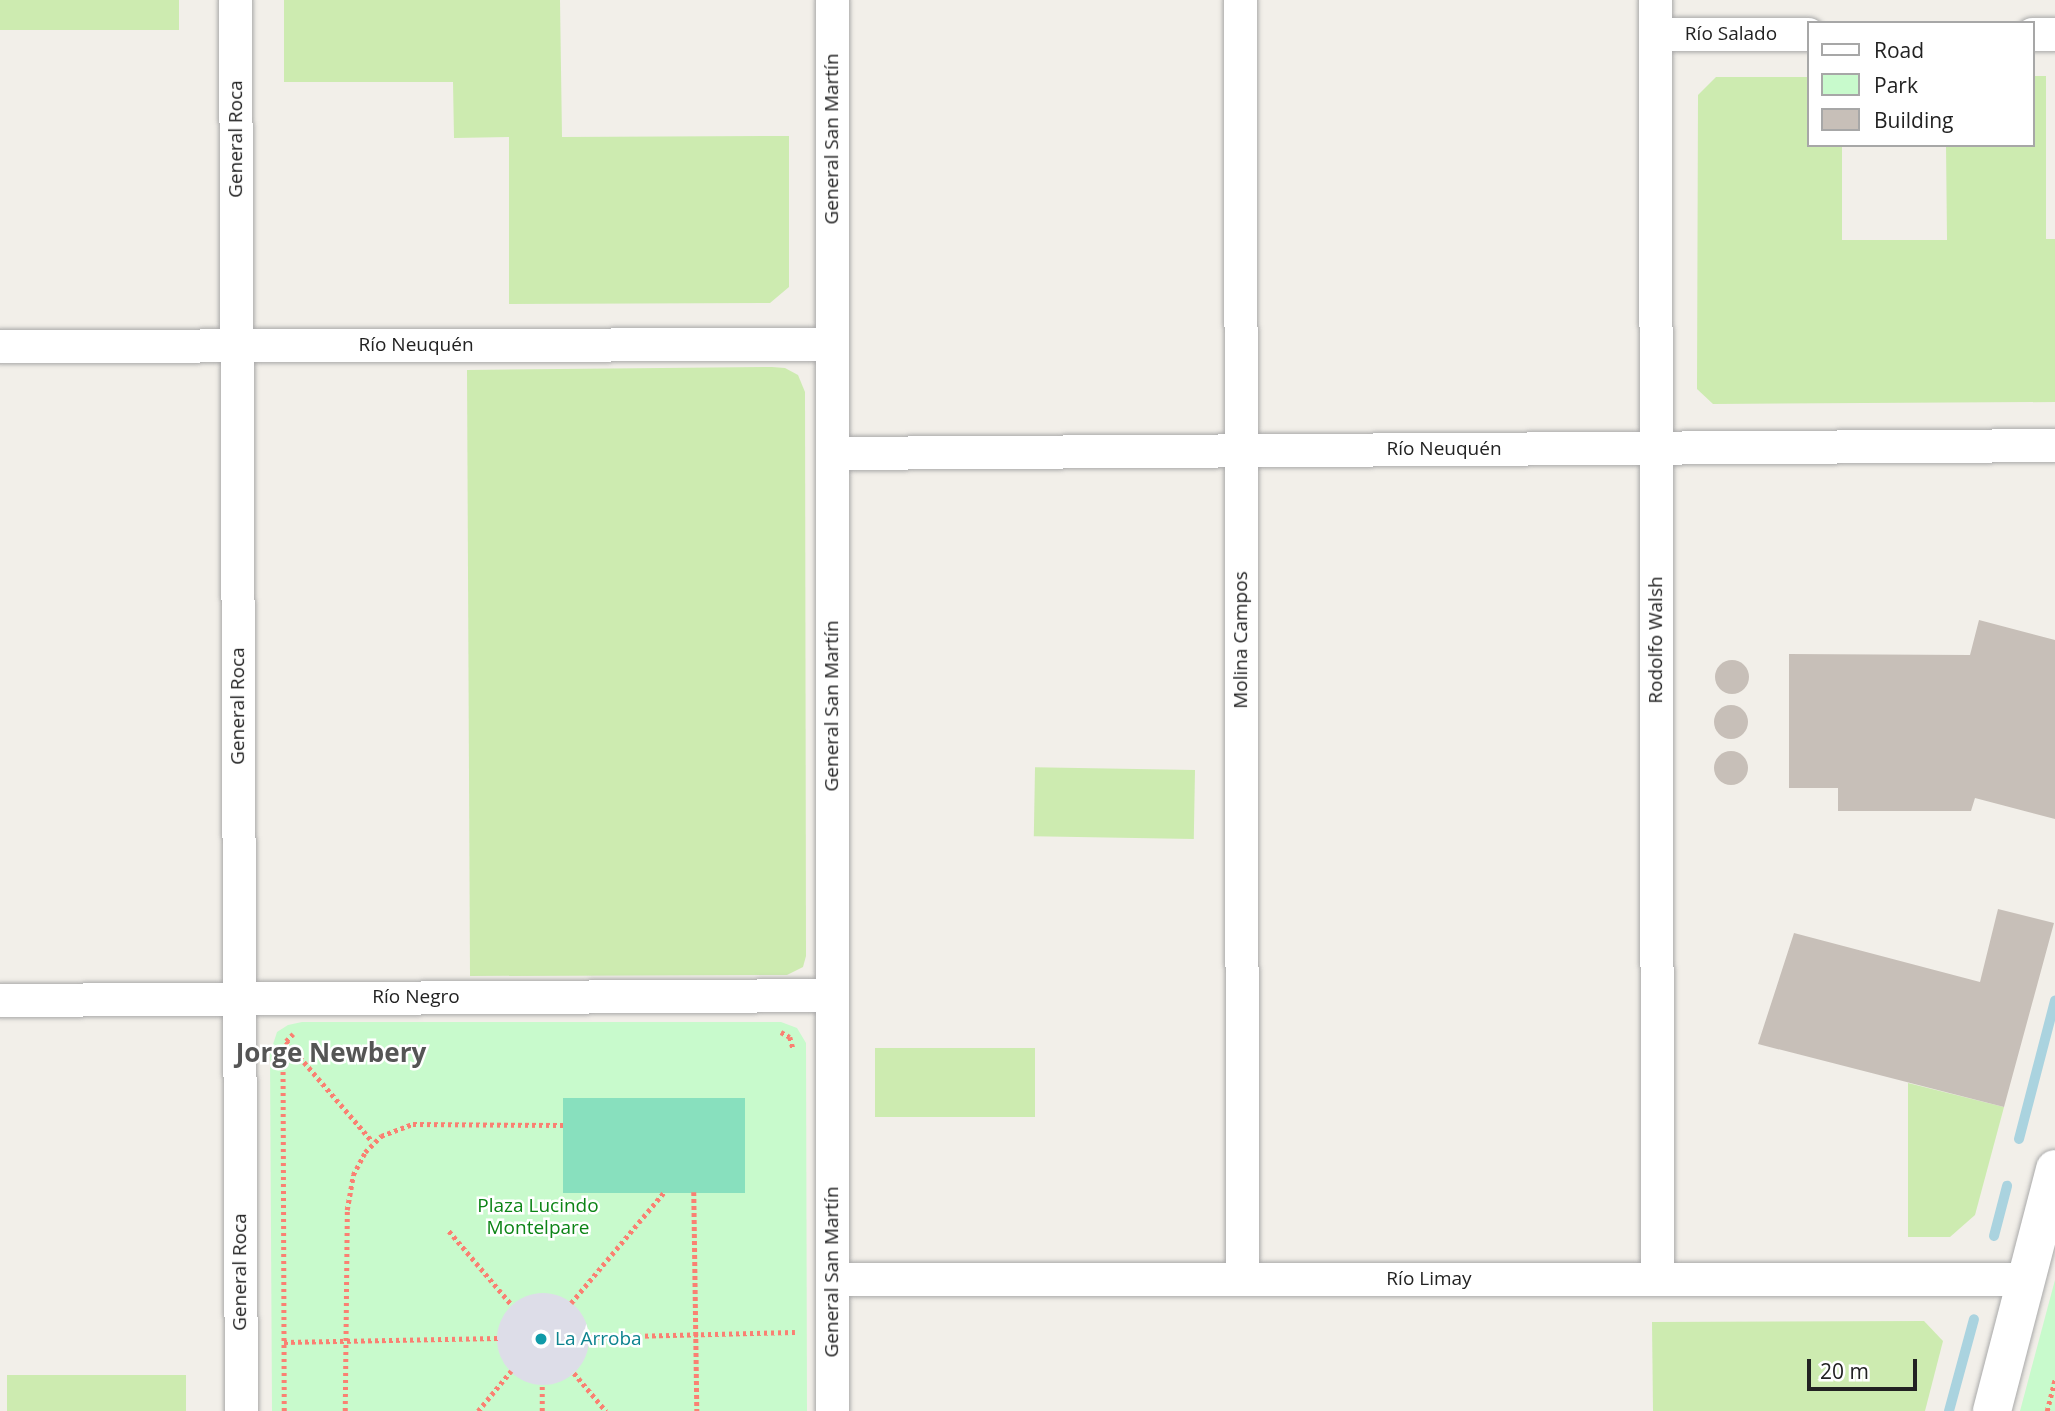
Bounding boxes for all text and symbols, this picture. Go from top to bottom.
legend [1806,21,2034,147]
street label: Río Salado [1685,23,1777,45]
text: Road [1874,36,1924,64]
street label: General San Martín [821,53,843,225]
text: Park [1874,71,1918,99]
street label: General Roca [225,80,247,198]
text: Building [1874,106,1953,134]
street label: Río Neuquén [358,334,474,356]
street label: Río Neuquén [1386,438,1502,460]
street label: Molina Campos [1230,571,1252,709]
street label: Rodolfo Walsh [1645,576,1667,704]
street label: General San Martín [821,620,843,792]
street label: General Roca [227,647,249,765]
street label: Río Negro [372,986,460,1008]
district label: Jorge Newbery [236,1037,426,1069]
street label: General San Martín [821,1186,843,1358]
park label: Plaza Lucindo Montelpare [477,1195,599,1239]
street label: General Roca [229,1213,251,1331]
street label: Río Limay [1386,1268,1472,1290]
place label: La Arroba [555,1328,642,1350]
marker: La Arroba [533,1331,549,1347]
scale bar [1810,1344,1920,1388]
text: 20 m [1820,1357,1869,1385]

